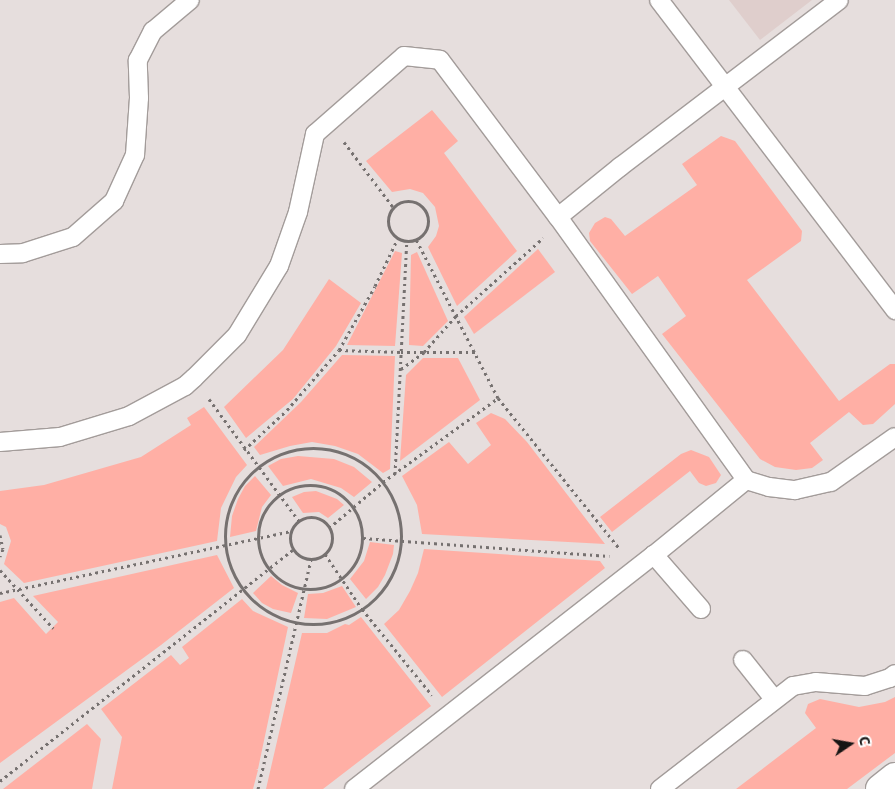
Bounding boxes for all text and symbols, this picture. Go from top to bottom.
north arrow [825,719,875,769]
text: С [855,734,875,747]

